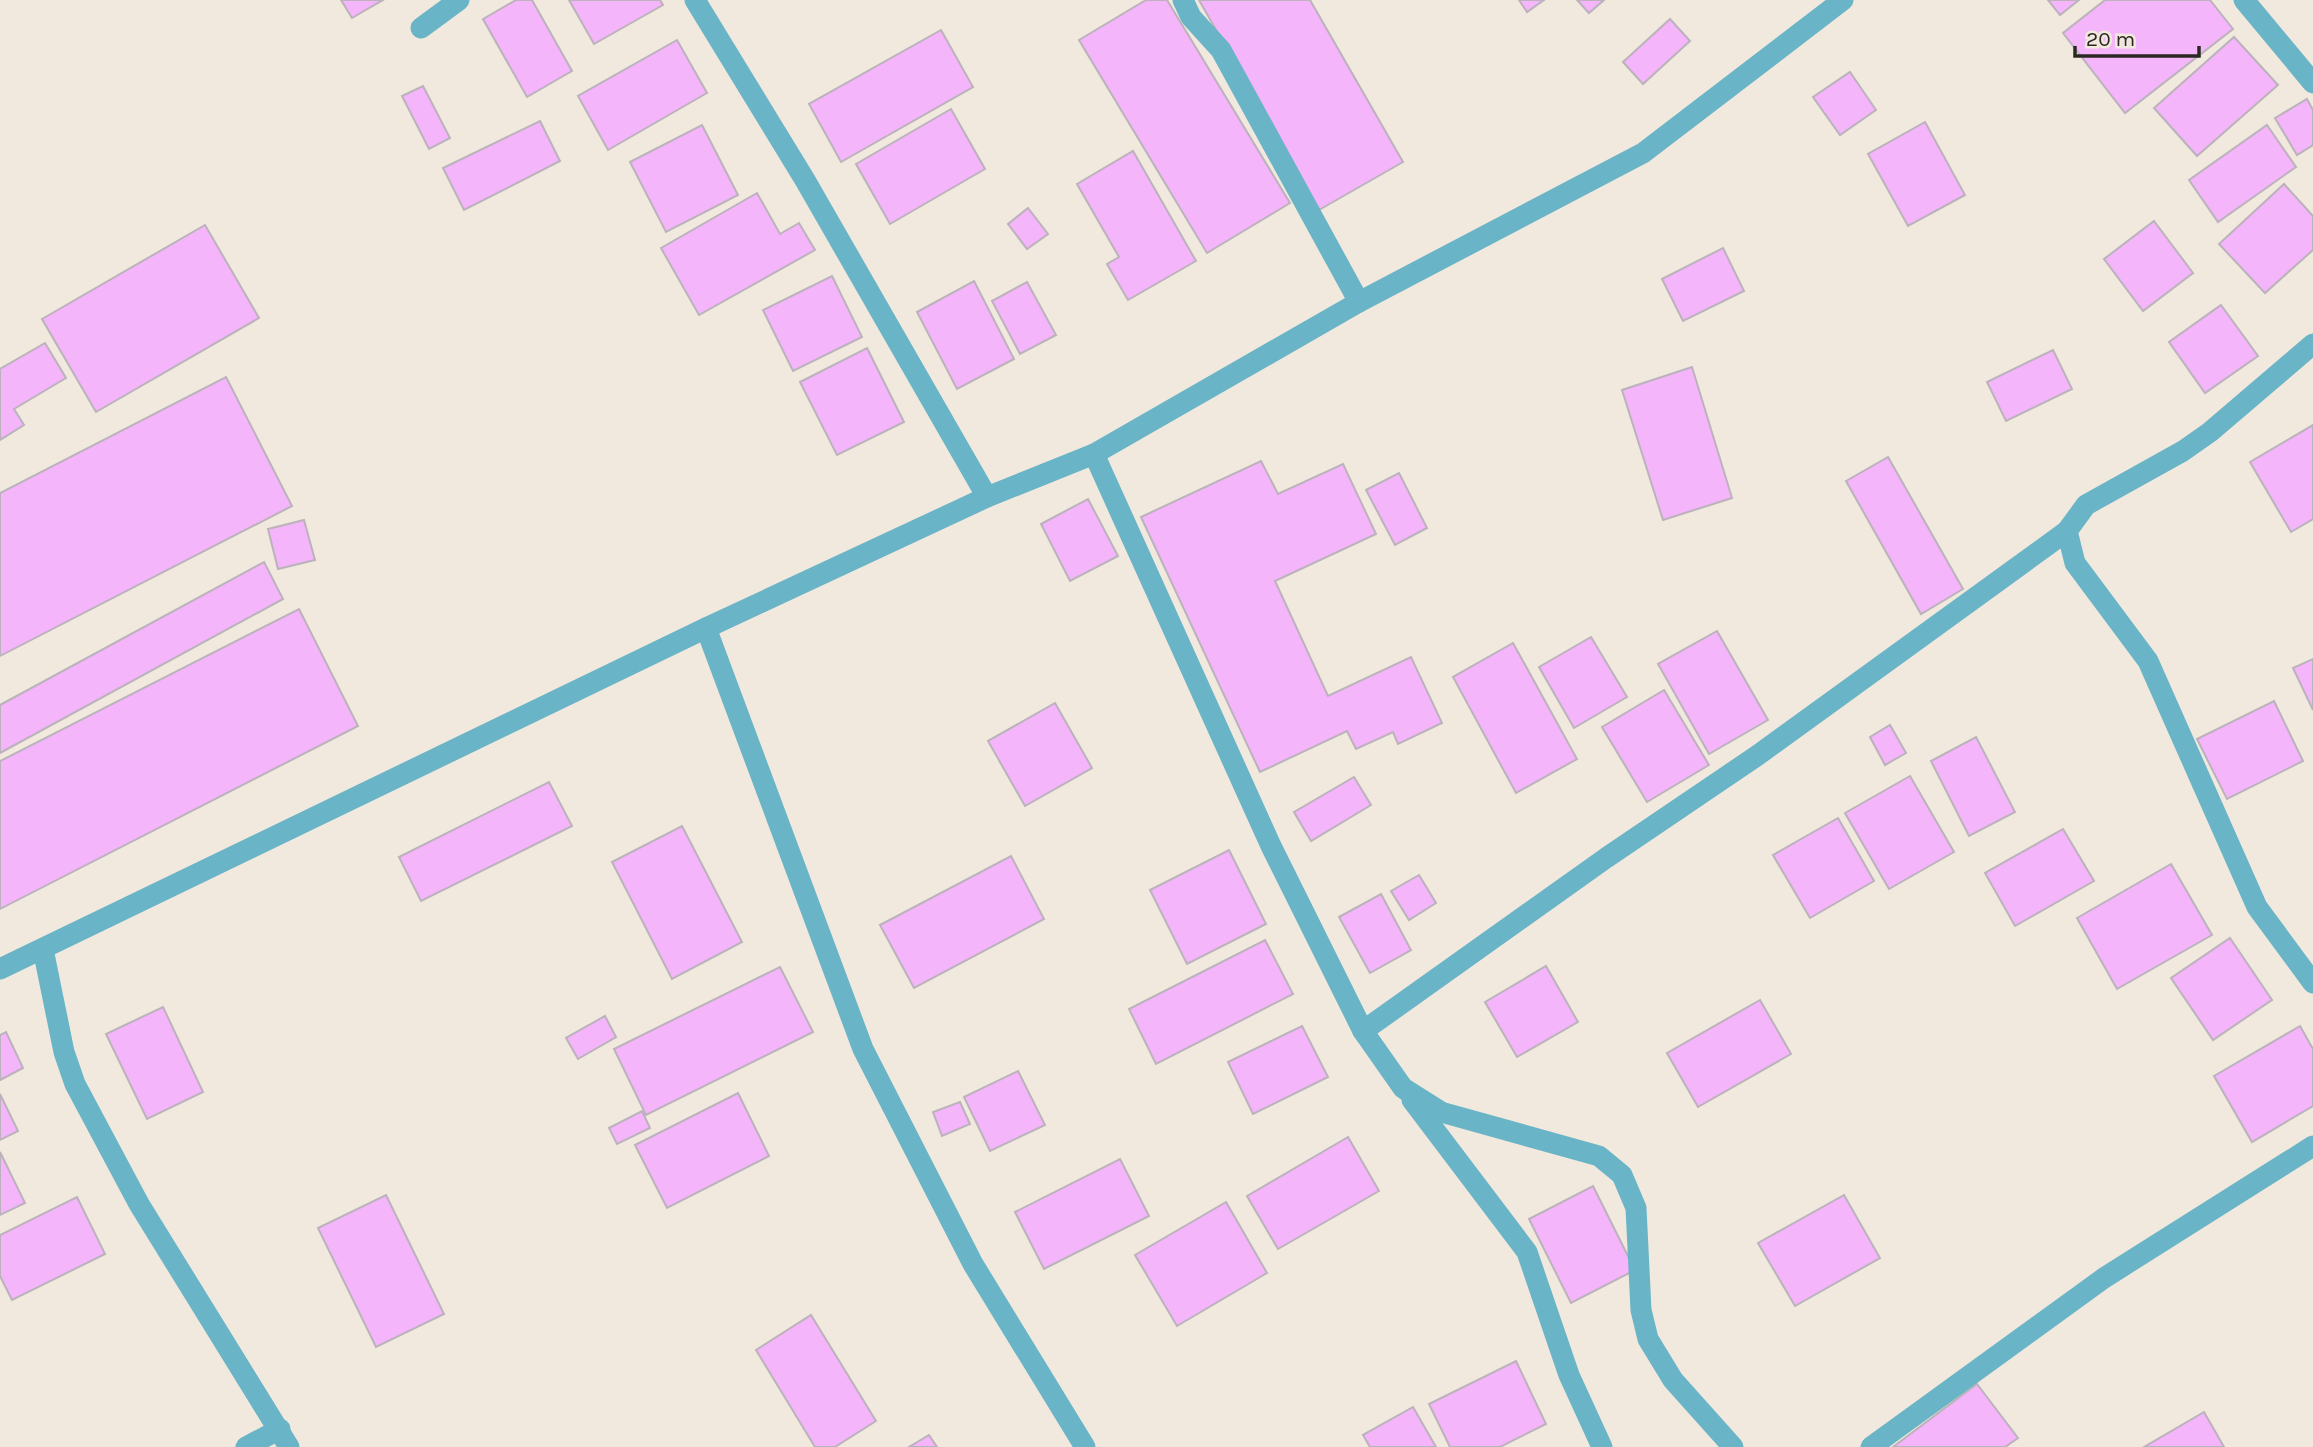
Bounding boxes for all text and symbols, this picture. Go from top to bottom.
scale bar [2075,14,2199,58]
text: 20 m [2086,27,2135,51]

